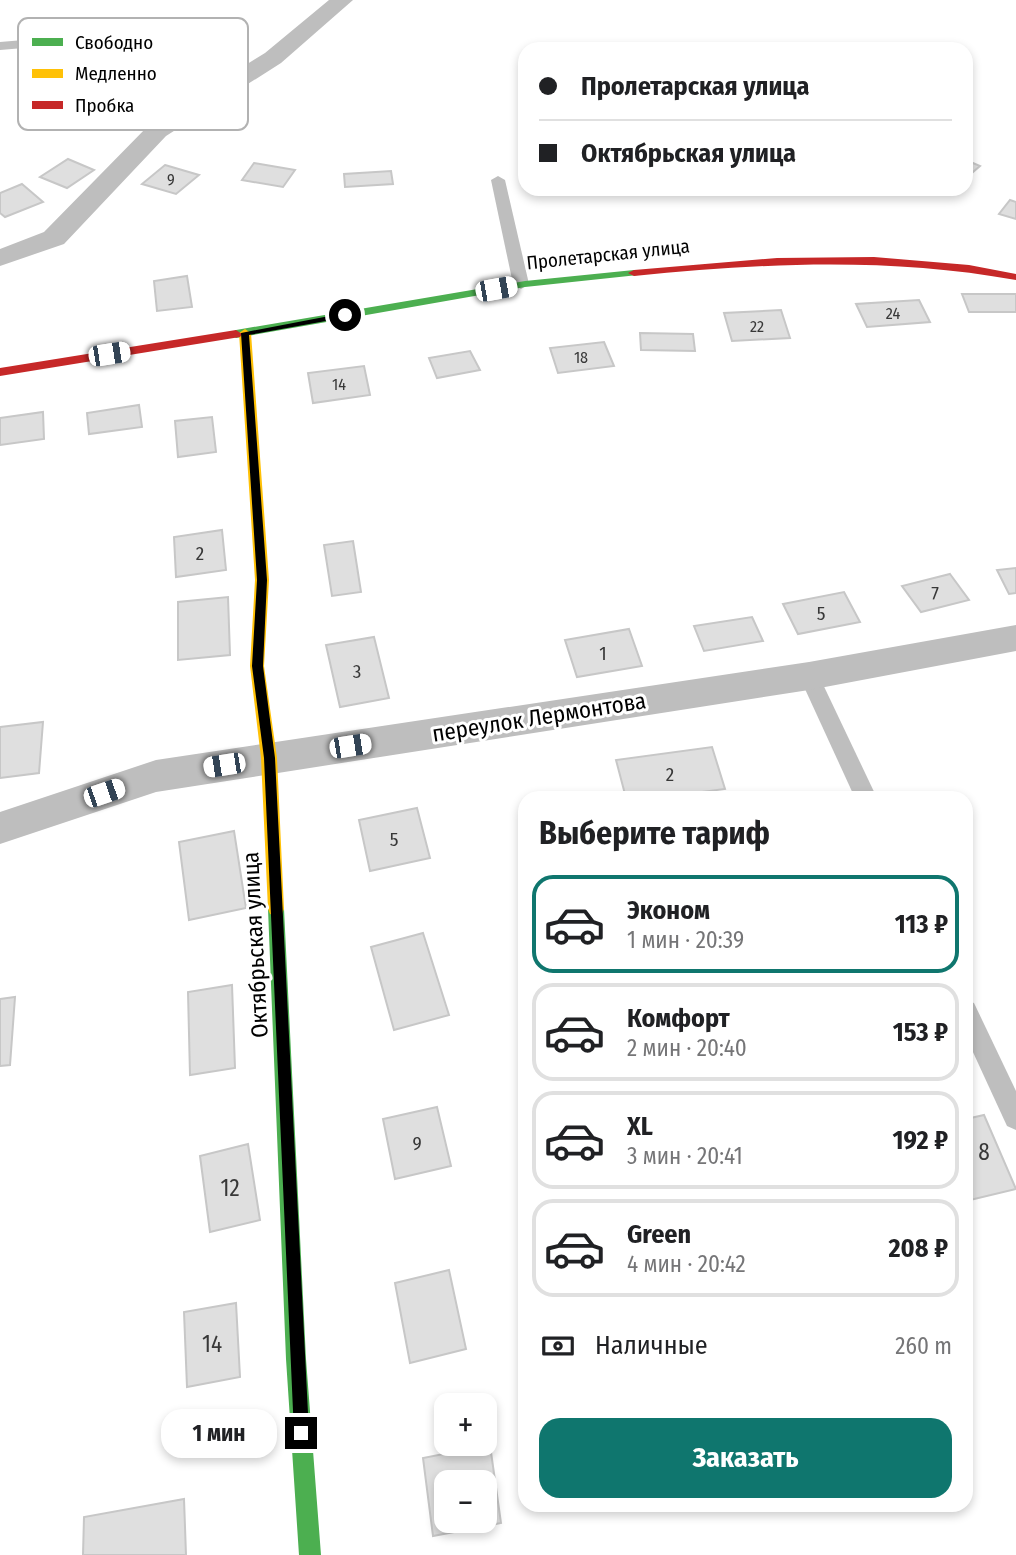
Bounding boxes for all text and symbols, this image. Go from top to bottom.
legend [18,18,248,130]
text: Свободно [75,31,153,54]
text: Медленно [75,62,157,85]
text: Пролетарская улица [581,71,809,102]
text: Пробка [75,94,134,117]
text: Октябрьская улица [581,138,796,169]
house number: 9 [167,170,175,189]
street label: Пролетарская улица [525,234,691,275]
car [474,275,519,303]
route start [329,299,361,331]
house number: 24 [886,304,900,323]
house number: 22 [750,317,764,336]
car [87,340,132,368]
house number: 18 [574,348,588,367]
house number: 14 [332,375,346,394]
house number: 2 [196,542,204,565]
house number: 7 [931,582,939,605]
house number: 5 [817,602,825,625]
house number: 1 [599,642,607,665]
house number: 3 [353,660,361,683]
street label: переулок Лермонтова [430,686,648,748]
car [328,732,373,760]
car [202,751,247,779]
house number: 2 [666,763,674,786]
car [81,776,128,810]
text: Выберите тариф [539,814,770,852]
house number: 5 [390,828,398,851]
street label: Октябрьская улица [236,851,274,1039]
icon: car [543,893,606,956]
text: Эконом [627,895,710,926]
text: 113 ₽ [895,909,948,940]
text: 1 мин · 20:39 [627,926,744,954]
icon: car [543,1001,606,1064]
text: Комфорт [627,1003,730,1034]
text: 153 ₽ [893,1017,948,1048]
text: 2 мин · 20:40 [627,1034,747,1062]
icon: car [543,1109,606,1172]
text: XL [627,1111,653,1142]
text: 192 ₽ [892,1125,948,1156]
house number: 9 [412,1132,422,1155]
house number: 8 [978,1138,990,1166]
text: 3 мин · 20:41 [627,1142,743,1170]
house number: 12 [220,1174,240,1202]
icon: car [543,1217,606,1280]
text: Green [627,1219,691,1250]
text: 208 ₽ [889,1233,948,1264]
text: 4 мин · 20:42 [627,1250,746,1278]
icon: cash [539,1327,577,1365]
house number: 14 [202,1330,222,1358]
text: Наличные [595,1330,708,1361]
text: 260 m [895,1332,952,1360]
map controls [434,1393,497,1533]
button: + [434,1393,497,1456]
callout: 1 мин [161,1408,276,1458]
route end [285,1417,317,1449]
button: Заказать [539,1418,952,1498]
text: 1 мин [192,1419,246,1447]
button: − [434,1470,497,1533]

